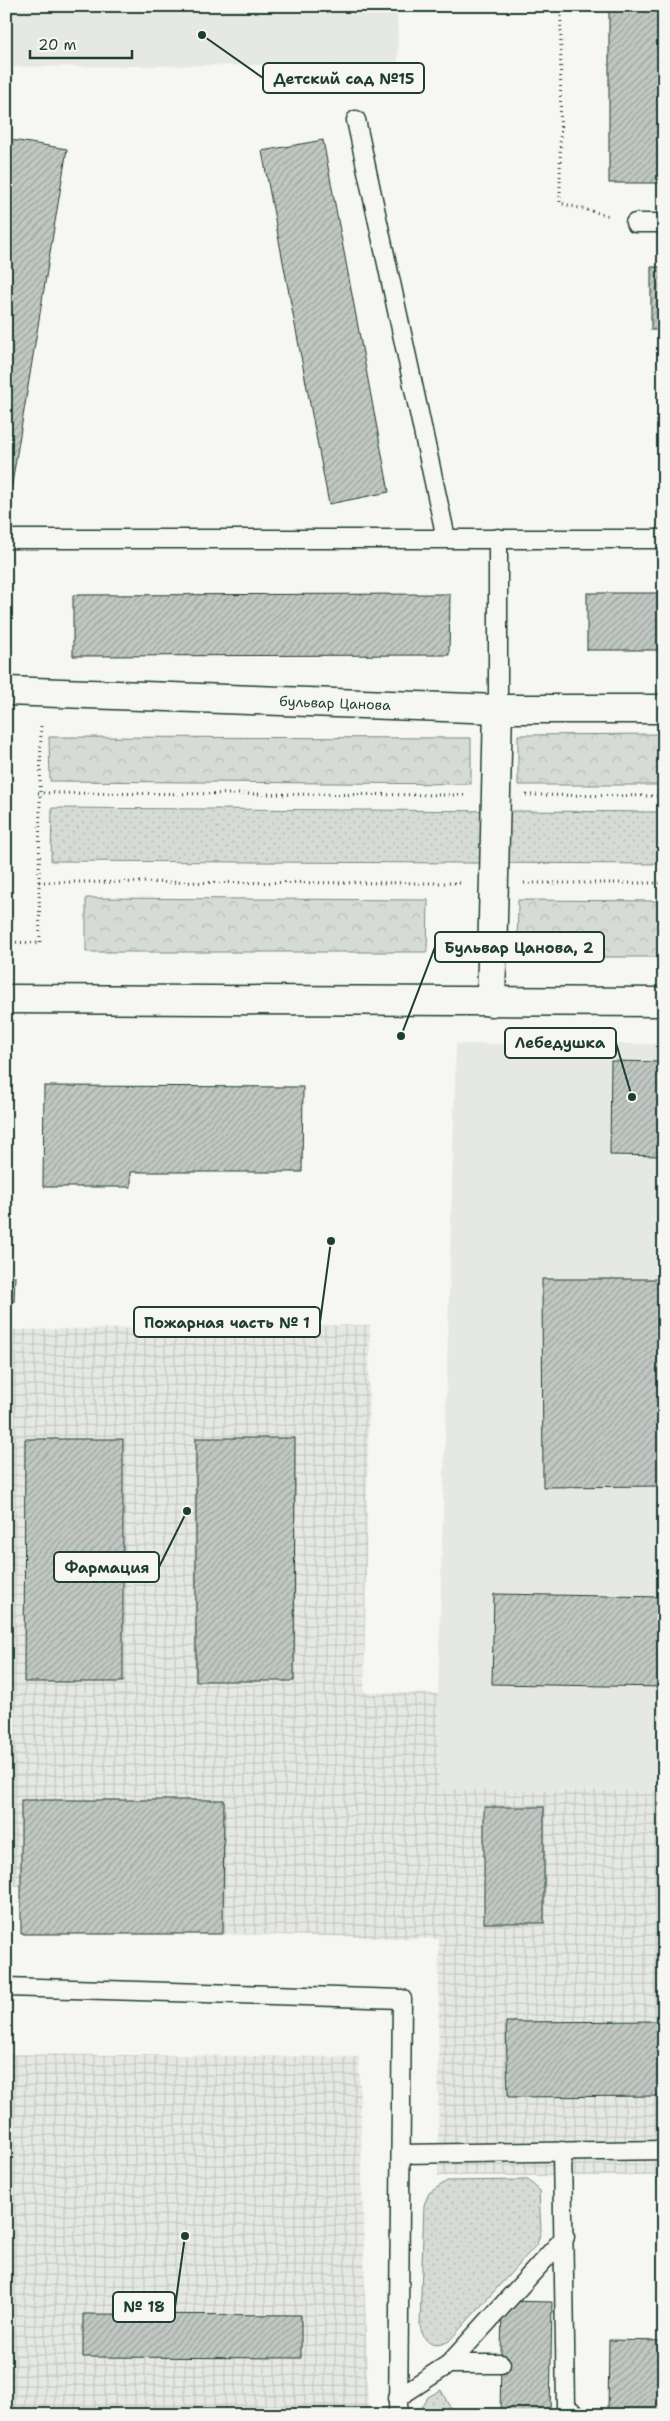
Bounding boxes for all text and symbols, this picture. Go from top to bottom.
scale bar [30,28,132,60]
text: 20 m [38,35,77,55]
callout: Детский сад №15 [263,63,424,93]
text: Детский сад №15 [274,69,414,89]
street label: бульвар Цанова [279,692,391,714]
callout: Бульвар Цанова, 2 [435,932,604,962]
text: Бульвар Цанова, 2 [444,938,594,958]
callout: Лебедушка [505,1028,616,1058]
text: Лебедушка [515,1033,606,1053]
callout: Пожарная часть № 1 [134,1307,320,1337]
text: Пожарная часть № 1 [144,1313,310,1333]
callout: Фармация [54,1552,159,1582]
text: Фармация [65,1558,150,1578]
callout: № 18 [113,2292,175,2322]
text: № 18 [123,2297,165,2317]

